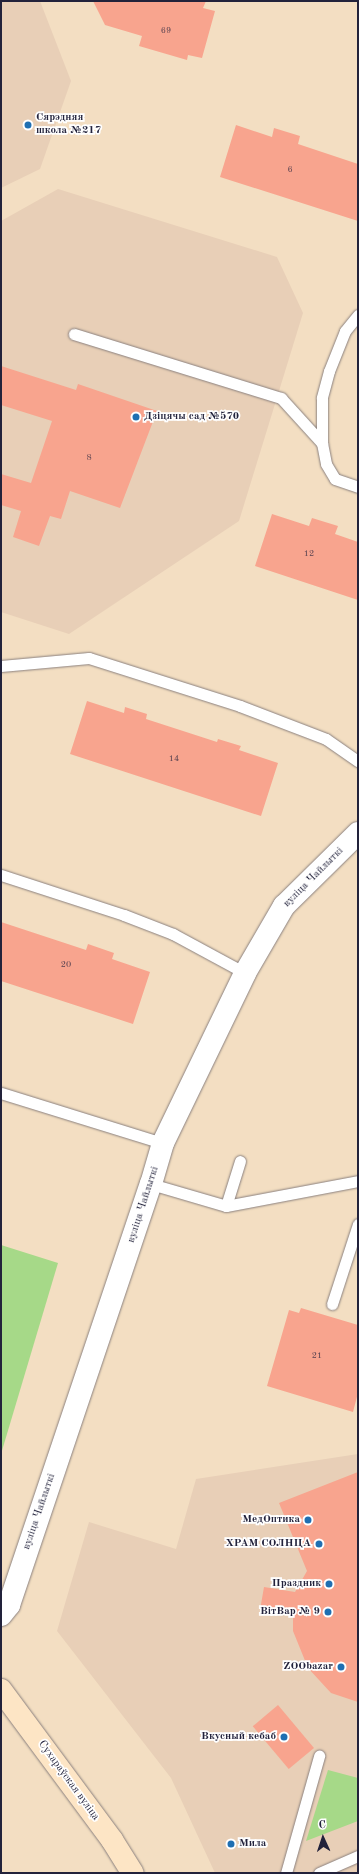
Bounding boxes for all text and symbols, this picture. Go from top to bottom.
house number: 69 [161,26,171,36]
place label: Сярэдняя школа №217 [36,112,101,138]
marker: Сярэдняя школа №217 [23,120,33,130]
house number: 6 [287,165,293,175]
place label: Дзіцячы сад №570 [144,410,239,424]
marker: Дзіцячы сад №570 [131,412,141,422]
house number: 8 [86,453,92,463]
house number: 12 [304,549,314,559]
house number: 14 [169,754,179,764]
street label: вуліца Чайлыткі [281,845,347,911]
house number: 20 [61,960,71,970]
street label: вуліца Чайлыткі [125,1165,163,1245]
house number: 21 [312,1351,322,1361]
street label: вуліца Чайлыткі [21,1472,59,1552]
place label: МедОптика [242,1513,300,1527]
marker: МедОптика [303,1515,313,1525]
place label: ХРАМ СОЛНЦА [226,1537,311,1551]
marker: ХРАМ СОЛНЦА [314,1539,324,1549]
place label: Праздник [272,1577,321,1591]
marker: Праздник [324,1579,334,1589]
place label: ВітВар № 9 [260,1605,320,1619]
marker: ВітВар № 9 [323,1607,333,1617]
place label: ZOObazar [283,1660,333,1674]
marker: ZOObazar [336,1662,346,1672]
place label: Вкусный кебаб [201,1730,276,1744]
marker: Вкусный кебаб [279,1732,289,1742]
street label: Сухараўская вуліца [35,1738,101,1824]
north arrow [303,1818,343,1858]
text: С [318,1820,326,1831]
place label: Мила [239,1837,266,1851]
marker: Мила [226,1839,236,1849]

